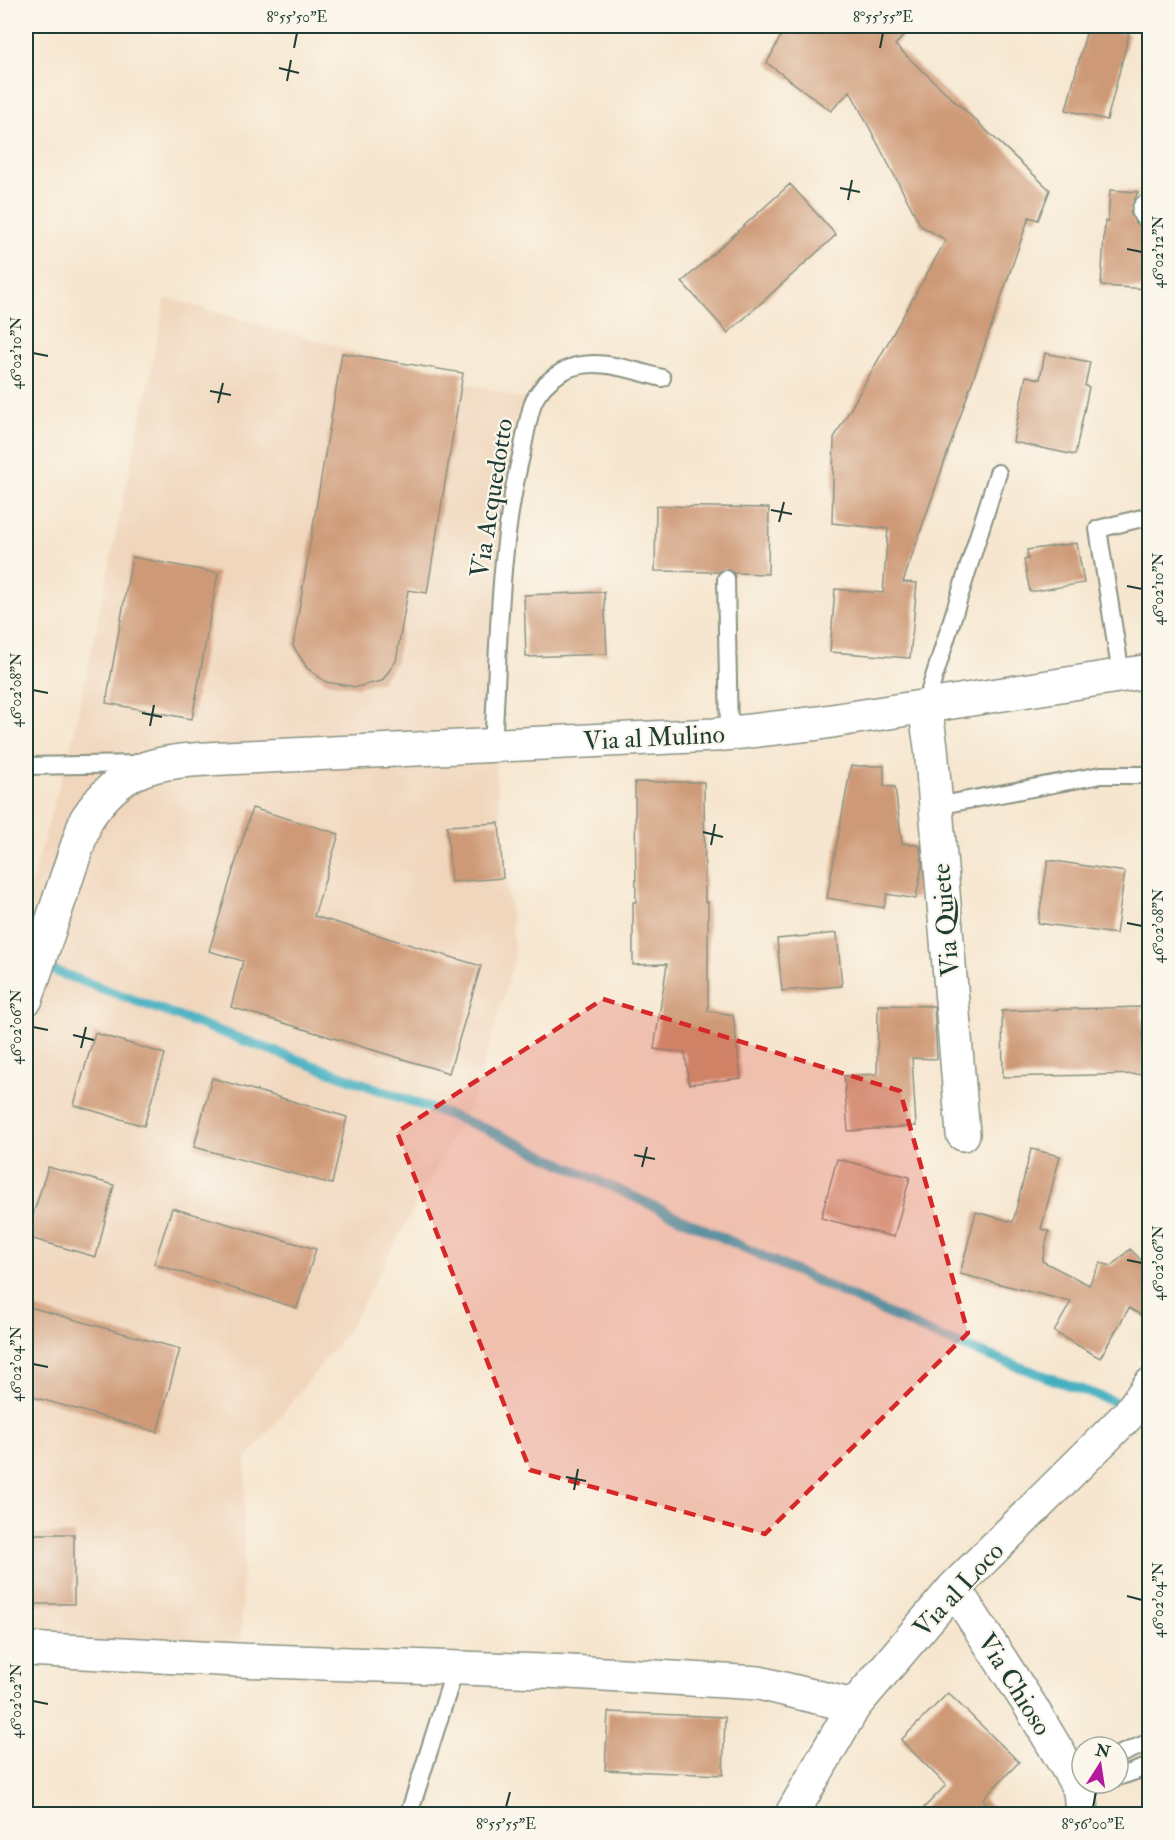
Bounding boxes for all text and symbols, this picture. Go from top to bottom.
text: 8°55'50"E [267,8,328,27]
text: 8°55'55"E [853,8,913,27]
text: 46°02'12"N [1149,215,1168,289]
text: 46°02'10"N [7,316,26,390]
street label: Via Acquedotto [464,416,520,580]
text: 46°02'10"N [1149,552,1168,626]
text: 46°02'08"N [7,652,26,727]
street label: Via al Mulino [582,718,726,758]
street label: Via Quiete [925,862,967,978]
text: 46°02'08"N [1149,888,1168,963]
text: 46°02'06"N [7,989,26,1065]
text: 46°02'06"N [1149,1225,1168,1301]
text: 46°02'04"N [7,1326,26,1402]
street label: Via al Loco [907,1535,1011,1644]
text: 46°02'04"N [1149,1562,1168,1638]
street label: Via Chioso [970,1627,1058,1742]
text: 46°02'02"N [7,1663,26,1739]
north arrow [1070,1735,1130,1795]
text: N [1093,1740,1113,1763]
text: 8°55'55"E [476,1815,536,1834]
text: 8°56'00"E [1061,1815,1125,1834]

